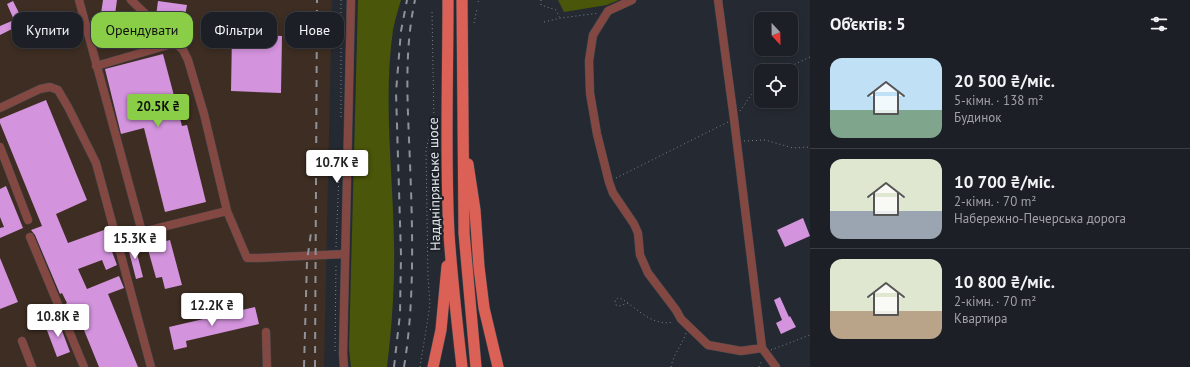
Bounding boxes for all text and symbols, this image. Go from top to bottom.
chip: Купити [12,12,83,48]
chip: Орендувати [91,12,193,48]
chip: Фільтри [201,12,277,48]
chip: Нове [285,12,344,48]
north arrow [754,12,798,56]
map controls [754,12,798,108]
text: Об’єктів: 5 [830,13,906,35]
icon: filters [1148,13,1170,35]
button: locate [754,64,798,108]
text: 20 500 ₴/міс. [954,70,1055,92]
icon: home [862,74,910,122]
text: 5-кімн. · 138 m² [954,92,1043,109]
pin: 20.5K ₴ [121,94,195,128]
text: 20.5K ₴ [136,98,180,115]
text: Будинок [954,109,1001,126]
street label: Наддніпрянське шосе [424,117,444,251]
pin: 10.7K ₴ [300,150,374,184]
text: 10.7K ₴ [315,154,359,171]
text: 10 700 ₴/міс. [954,171,1055,193]
icon: home [862,175,910,223]
text: 2-кімн. · 70 m² [954,193,1036,210]
text: Набережно-Печерська дорога [954,210,1126,227]
pin: 15.3K ₴ [98,226,172,260]
text: 15.3K ₴ [113,230,157,247]
text: 10 800 ₴/міс. [954,271,1055,293]
icon: home [862,275,910,323]
pin: 12.2K ₴ [175,293,249,327]
text: 2-кімн. · 70 m² [954,293,1036,310]
text: 12.2K ₴ [190,297,234,314]
pin: 10.8K ₴ [21,304,95,338]
text: 10.8K ₴ [36,308,80,325]
text: Квартира [954,310,1007,327]

